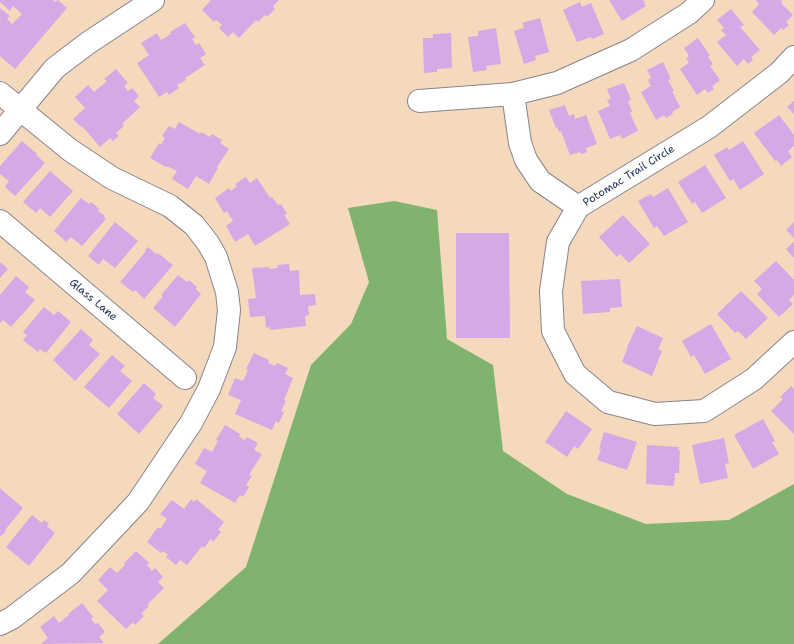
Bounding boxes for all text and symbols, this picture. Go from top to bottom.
street label: Potomac Trail Circle [581,142,677,210]
street label: Glass Lane [66,276,120,324]

